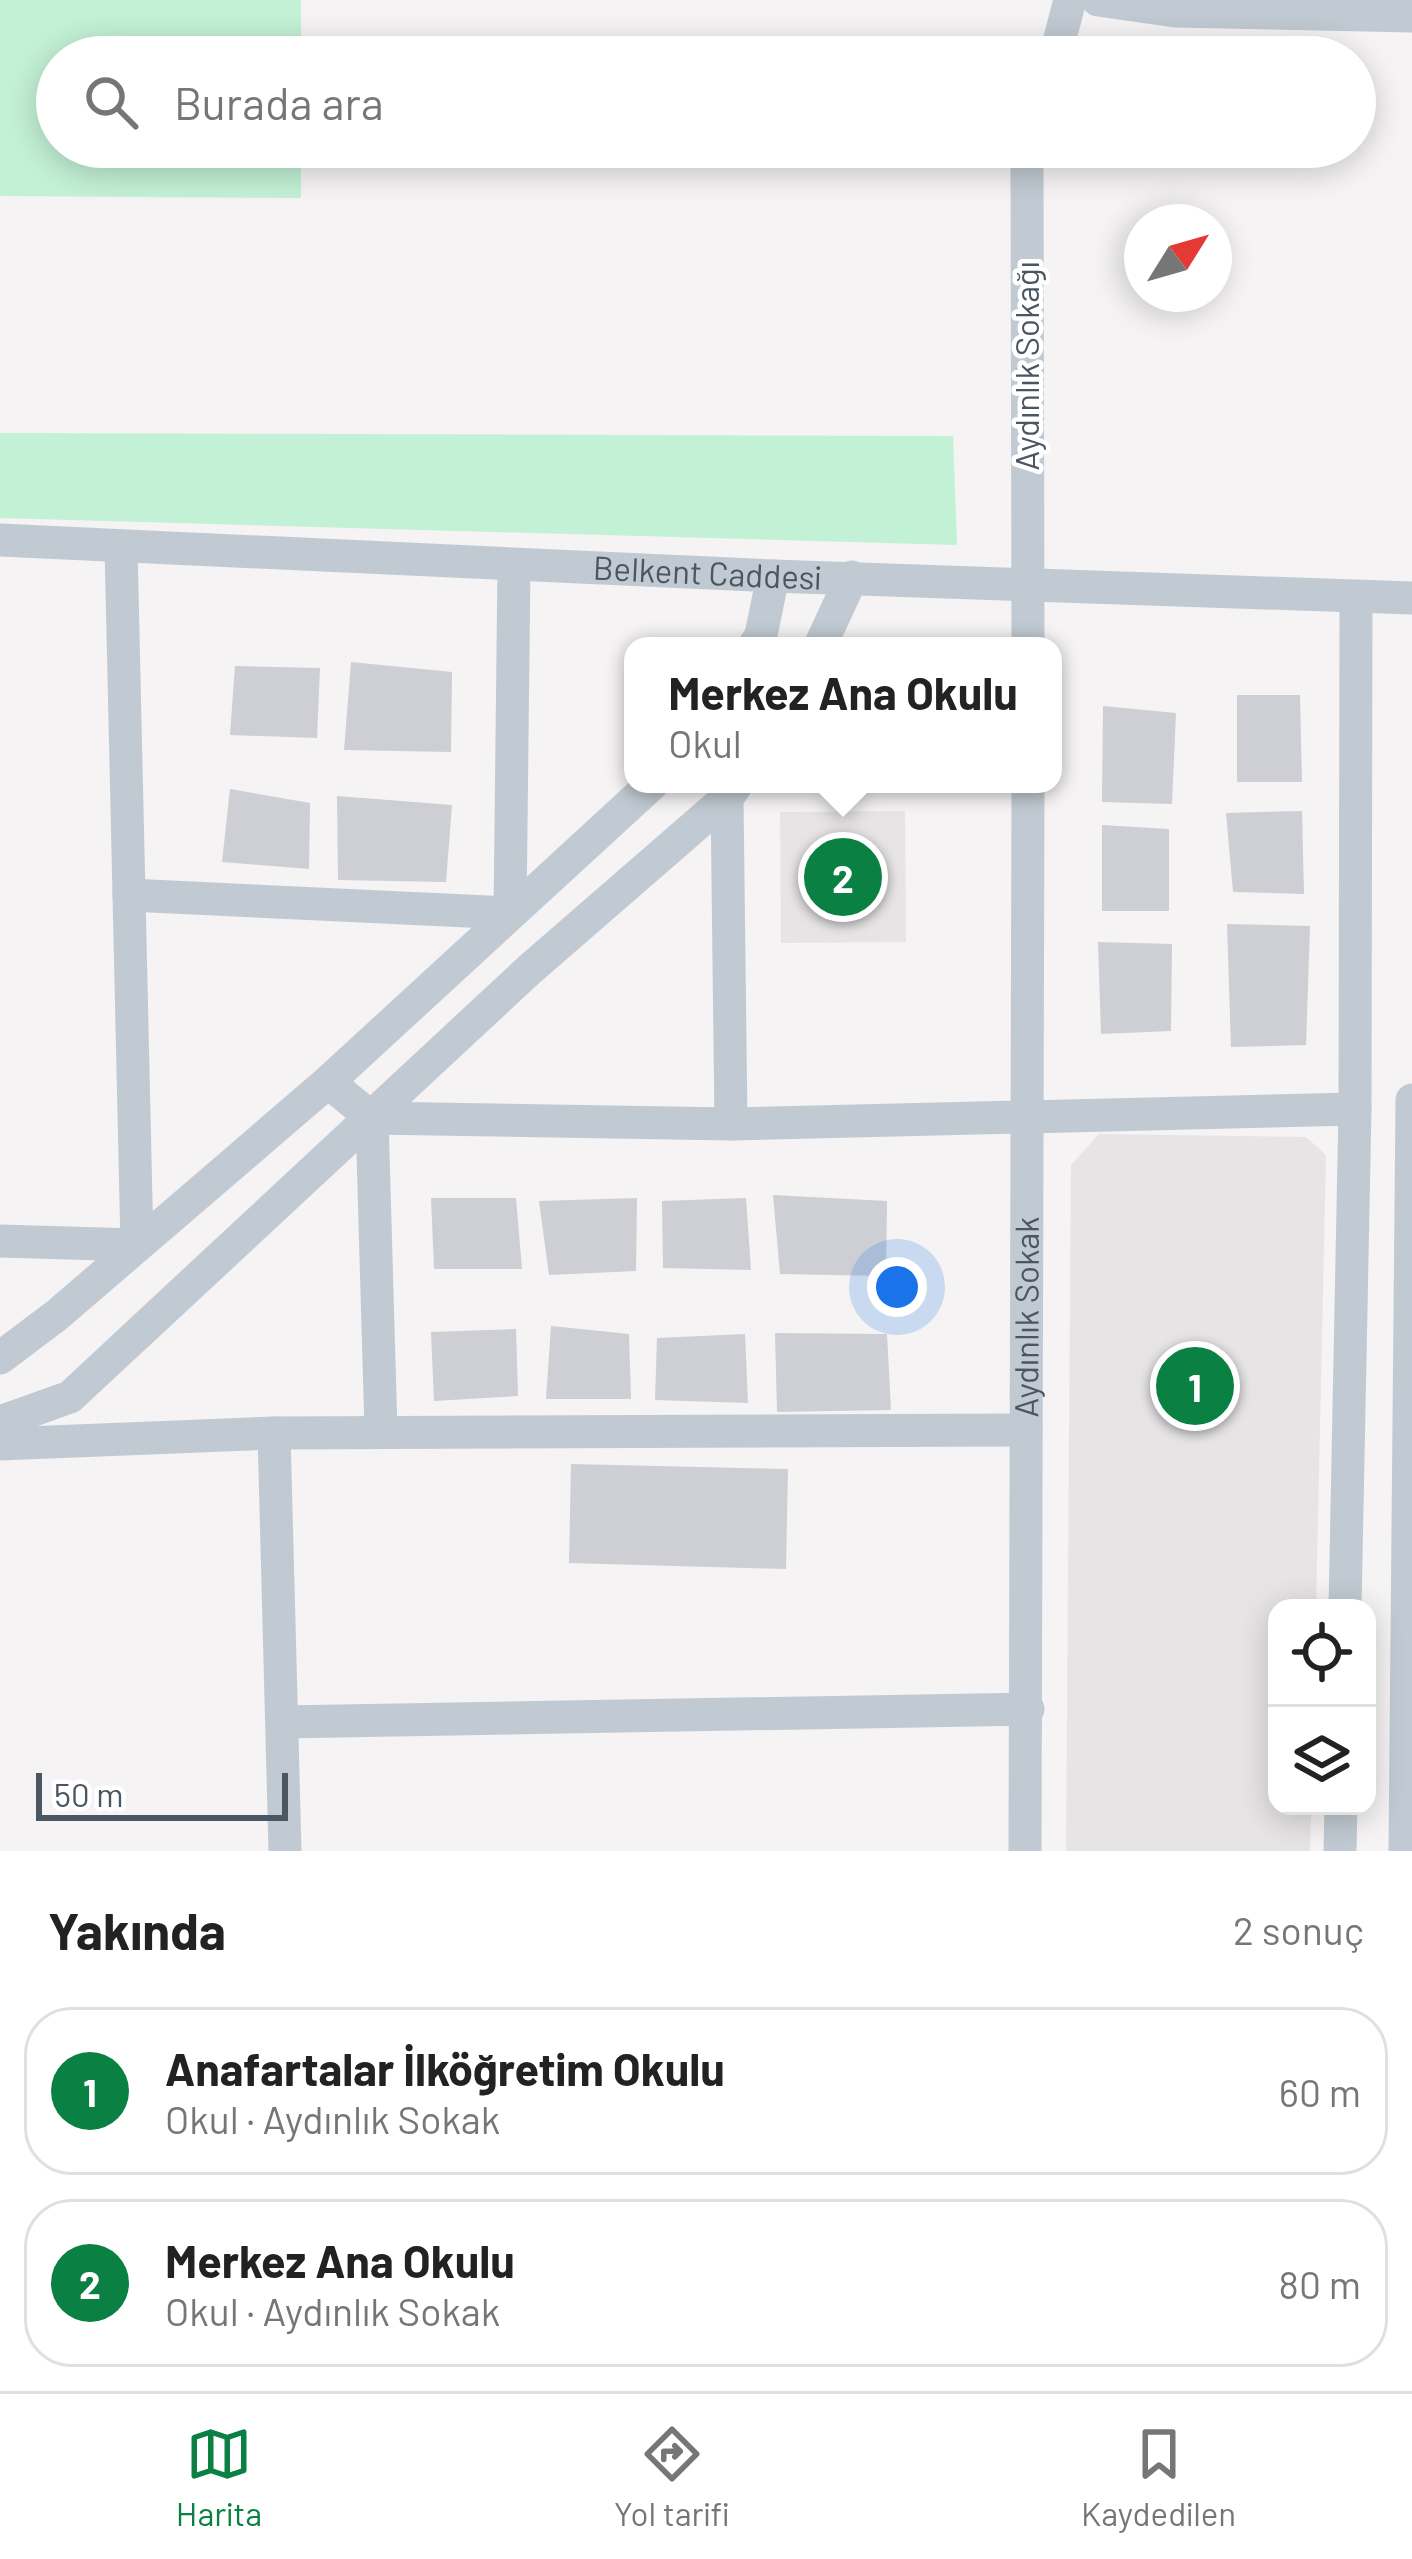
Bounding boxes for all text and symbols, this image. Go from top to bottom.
search box [36,36,1376,168]
icon: search [78,69,144,135]
text: Burada ara [174,75,384,129]
north arrow [1124,204,1232,312]
street label: Aydınlık Sokağı [1006,261,1046,471]
street label: Belkent Caddesi [592,547,822,597]
popup [624,637,1062,793]
text: Merkez Ana Okulu [668,665,1018,719]
text: Okul [668,719,742,766]
pin: 2 [804,832,882,922]
street label: Aydınlık Sokak [1005,1216,1046,1418]
your location [867,1257,927,1317]
pin: 1 [1156,1341,1234,1431]
map controls [1268,1599,1376,1815]
button: locate [1268,1599,1376,1707]
button: layers [1268,1707,1376,1815]
scale bar [36,1767,288,1820]
text: 50 m [54,1774,124,1814]
text: Yakında [48,1899,226,1960]
text: 2 sonuç [1233,1906,1364,1953]
text: Anafartalar İlköğretim Okulu [165,2041,725,2095]
text: 1 [83,2068,97,2115]
text: 60 m [1279,2068,1361,2115]
text: Okul · Aydınlık Sokak [165,2095,500,2142]
text: Merkez Ana Okulu [165,2233,515,2287]
text: 2 [79,2260,101,2307]
text: 80 m [1279,2260,1361,2307]
text: Okul · Aydınlık Sokak [165,2287,500,2334]
tab: Harita [176,2421,262,2533]
tab: Yol tarifi [614,2421,729,2533]
tab: Kaydedilen [1081,2421,1236,2533]

